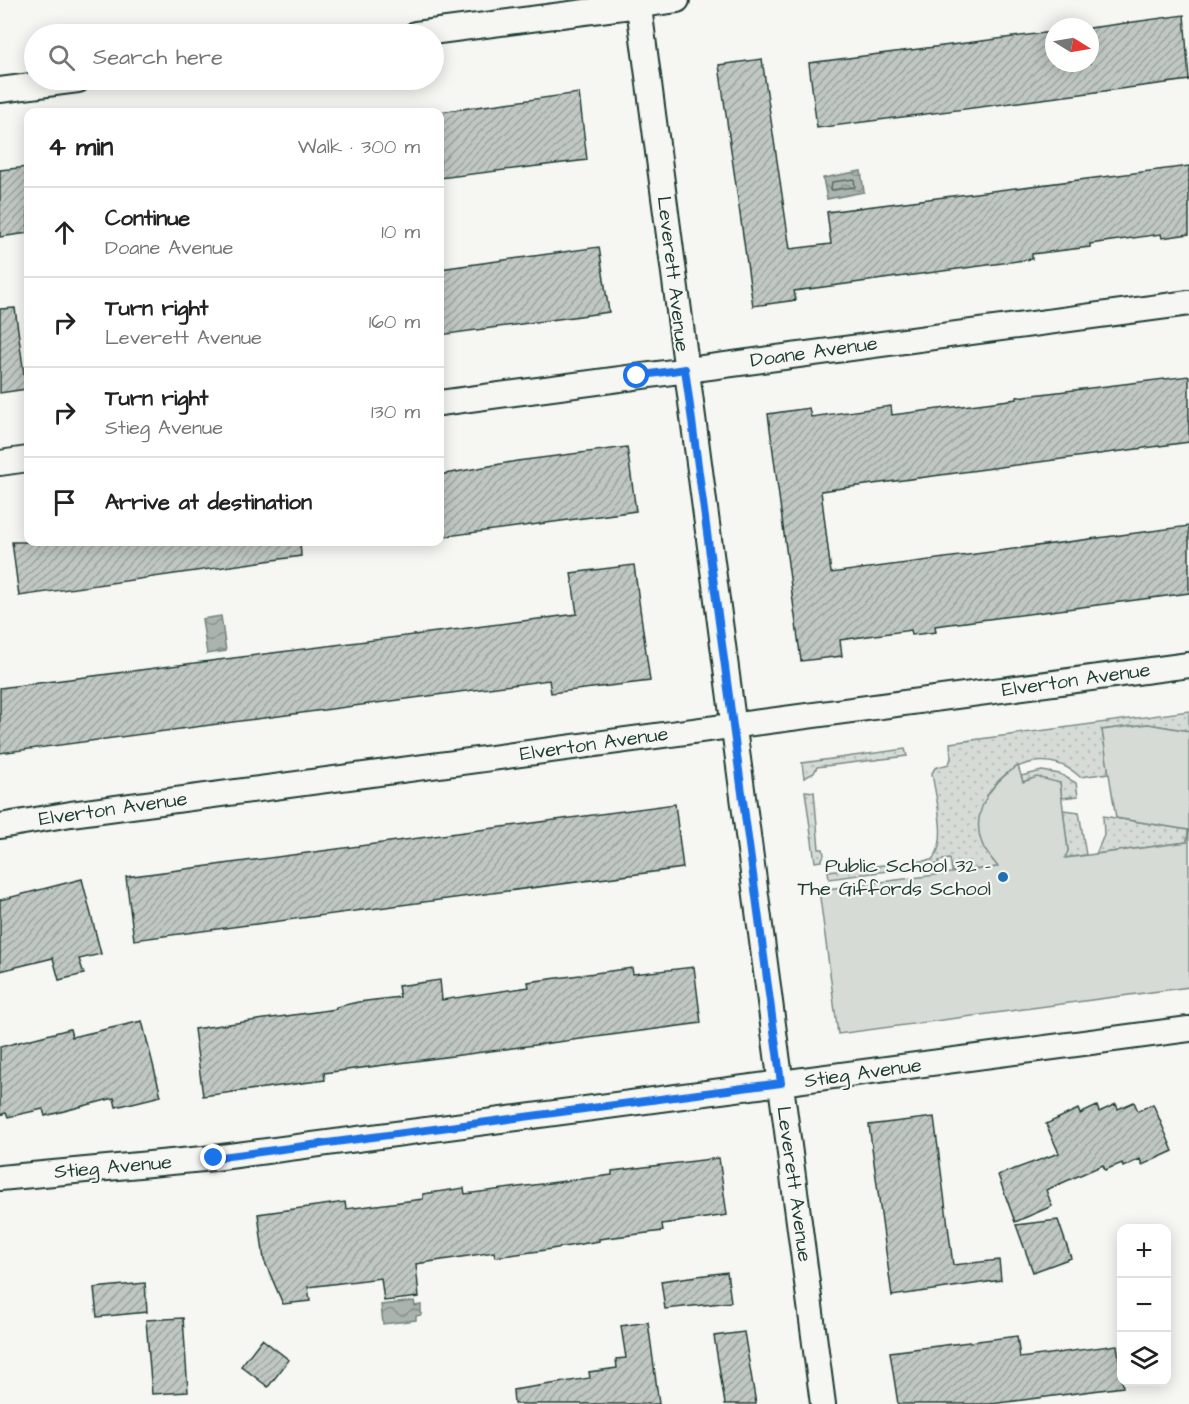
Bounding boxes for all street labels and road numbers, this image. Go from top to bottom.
street label: Leverett Avenue [650,194,696,354]
street label: Doane Avenue [749,329,880,375]
street label: Elverton Avenue [1000,656,1152,704]
street label: Elverton Avenue [518,720,670,768]
street label: Elverton Avenue [37,785,189,833]
street label: Stieg Avenue [803,1051,924,1096]
street label: Leverett Avenue [769,1104,819,1264]
street label: Stieg Avenue [53,1148,173,1187]

